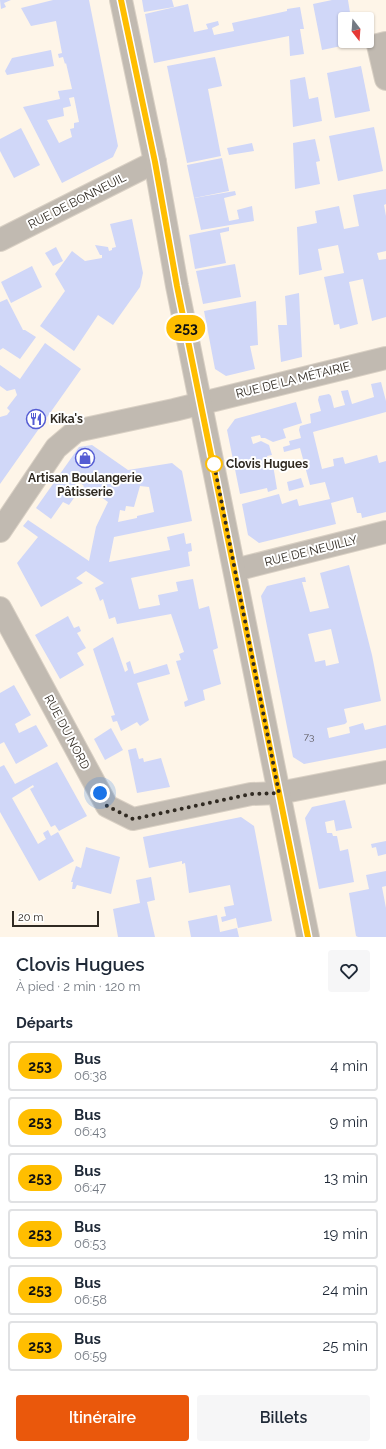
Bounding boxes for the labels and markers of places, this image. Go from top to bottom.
restaurant icon: Kika's [25,408,47,430]
place label: Kika's [50,412,83,426]
shop icon: Artisan Boulangerie Pâtisserie [74,447,96,469]
marker: Clovis Hugues [205,455,223,473]
place label: Clovis Hugues [226,457,308,471]
place label: Artisan Boulangerie Pâtisserie [28,471,142,499]

